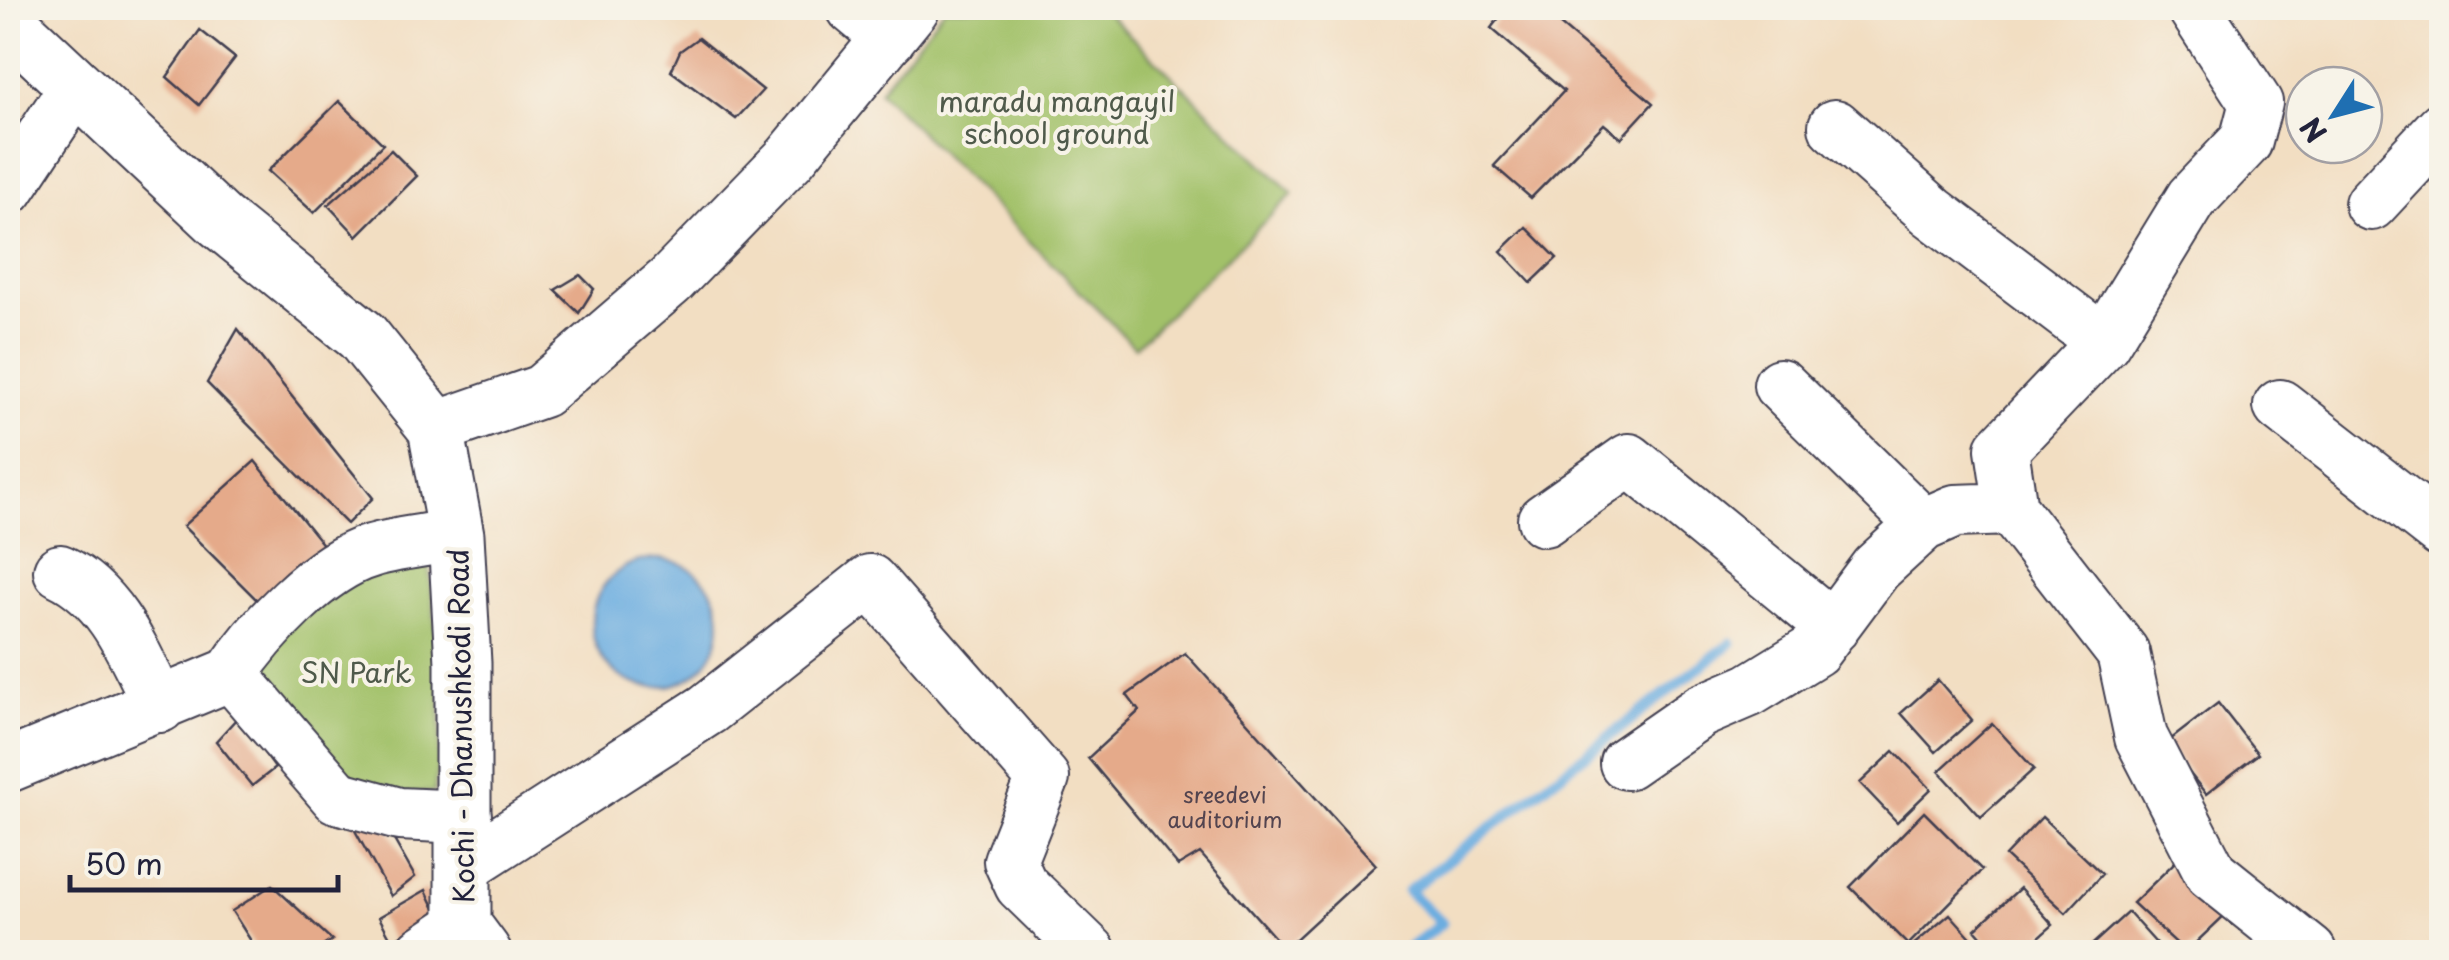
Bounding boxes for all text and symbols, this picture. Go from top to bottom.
north arrow [2284,65,2384,165]
park label: maradu mangayil school ground [939,79,1175,154]
text: N [2289,109,2336,152]
street label: Kochi - Dhanushkodi Road [435,548,485,904]
park label: SN Park [300,650,412,693]
house number: sreedevi auditorium [1168,777,1282,835]
scale bar [70,830,338,892]
text: 50 m [85,840,163,885]

